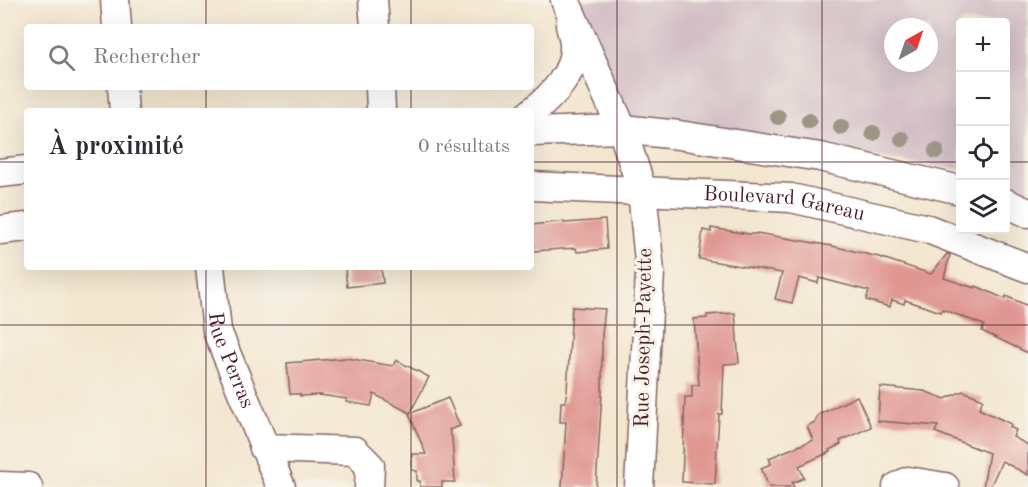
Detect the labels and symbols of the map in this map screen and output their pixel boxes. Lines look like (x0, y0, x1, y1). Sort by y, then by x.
north arrow (884, 18, 938, 72)
street label: Boulevard Gareau (703, 183, 867, 225)
street label: Rue Joseph-Payette (632, 248, 656, 428)
street label: Rue Perras (204, 311, 258, 411)

